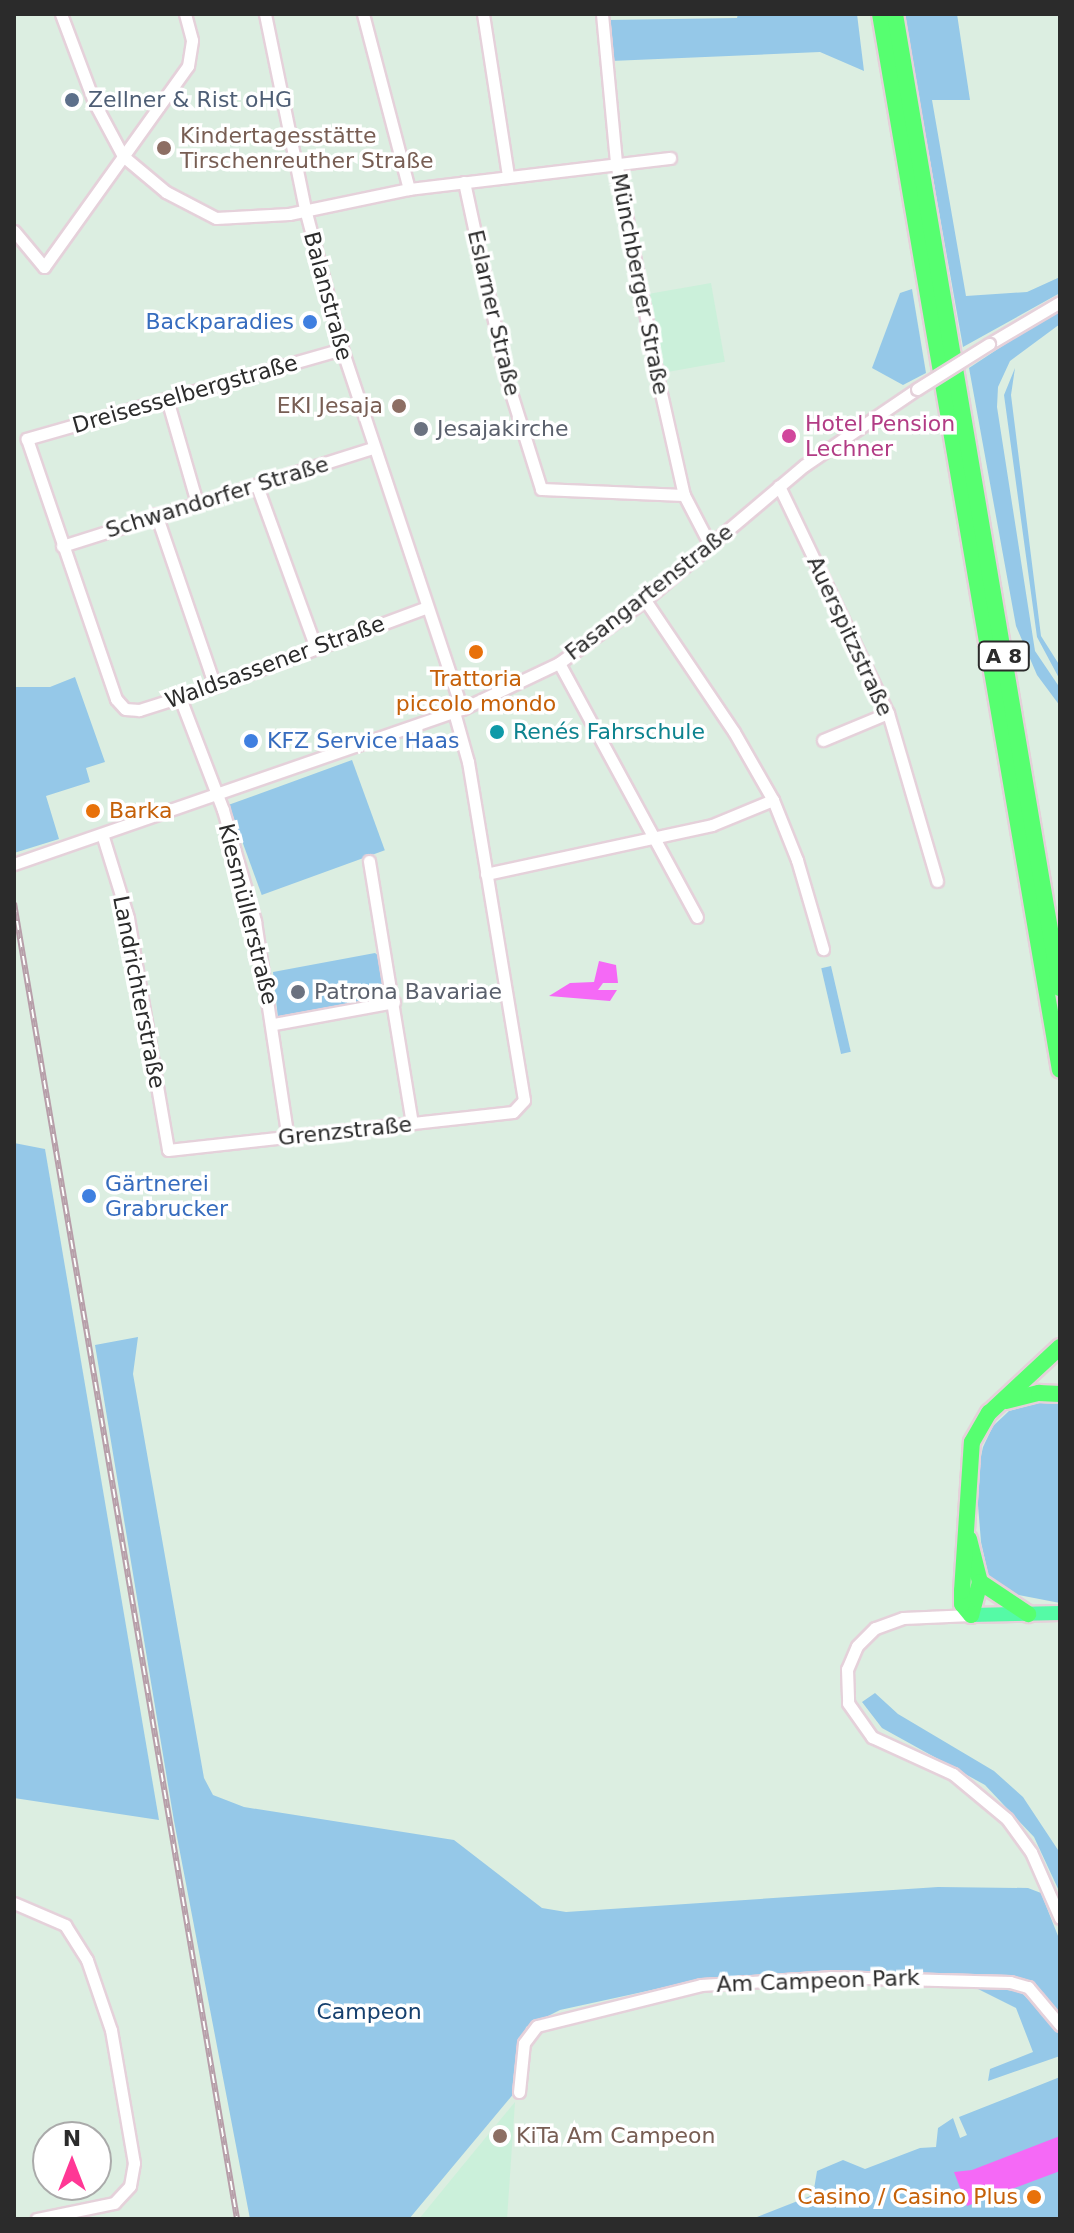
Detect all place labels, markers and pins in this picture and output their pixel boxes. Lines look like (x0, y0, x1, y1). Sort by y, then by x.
place label: Zellner & Rist oHG (88, 87, 292, 113)
marker: Zellner & Rist oHG (63, 91, 81, 109)
place label: Kindertagesstätte Tirschenreuther Straße (180, 122, 434, 174)
marker: Kindertagesstätte Tirschenreuther Straße (155, 139, 173, 157)
place label: Backparadies (146, 309, 294, 335)
marker: Backparadies (301, 313, 319, 331)
place label: EKI Jesaja (277, 393, 383, 419)
marker: EKI Jesaja (390, 397, 408, 415)
place label: Hotel Pension Lechner (805, 410, 955, 462)
place label: Jesajakirche (437, 416, 569, 442)
marker: Jesajakirche (412, 420, 430, 438)
marker: Hotel Pension Lechner (780, 427, 798, 445)
marker: Trattoria piccolo mondo (467, 643, 485, 661)
place label: Trattoria piccolo mondo (396, 665, 556, 716)
place label: Renés Fahrschule (513, 719, 705, 745)
marker: Renés Fahrschule (488, 723, 506, 741)
place label: KFZ Service Haas (267, 728, 459, 754)
marker: KFZ Service Haas (242, 732, 260, 750)
place label: Barka (109, 798, 172, 824)
marker: Barka (84, 802, 102, 820)
place label: Patrona Bavariae (314, 979, 502, 1005)
marker: Patrona Bavariae (289, 983, 307, 1001)
place label: Gärtnerei Grabrucker (105, 1170, 228, 1222)
marker: Gärtnerei Grabrucker (80, 1187, 98, 1205)
place label: KiTa Am Campeon (516, 2123, 715, 2149)
marker: KiTa Am Campeon (491, 2127, 509, 2145)
place label: Casino / Casino Plus (797, 2184, 1018, 2210)
marker: Casino / Casino Plus (1025, 2188, 1043, 2206)

